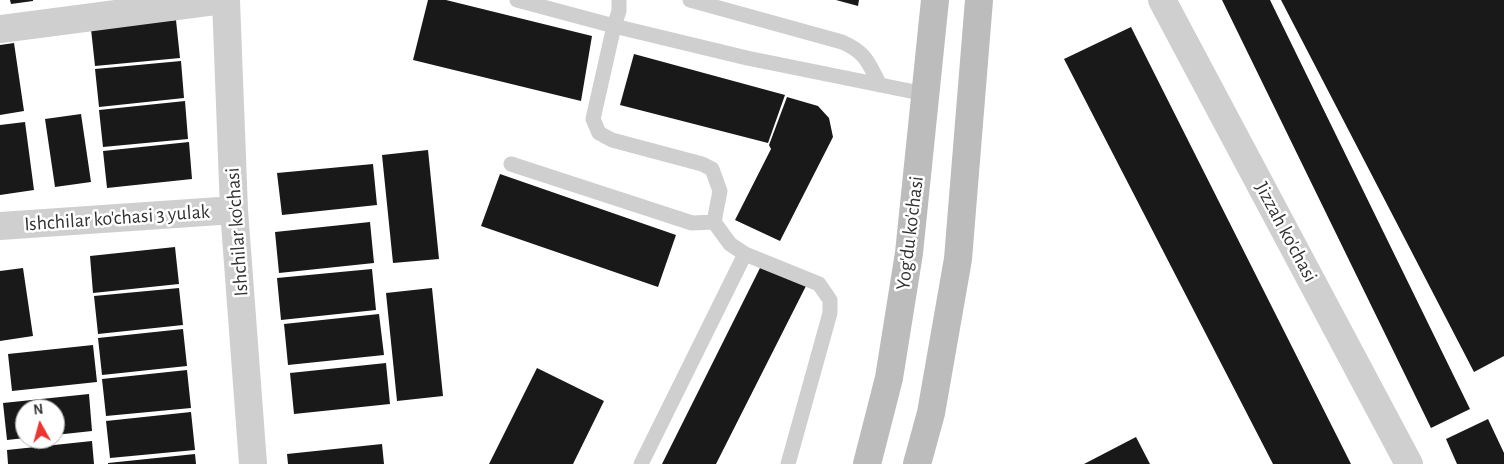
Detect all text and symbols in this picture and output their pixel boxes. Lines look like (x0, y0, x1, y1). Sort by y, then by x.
street label: Ishchilar ko'chasi (221, 167, 253, 297)
street label: Yog'du ko'chasi (891, 175, 929, 291)
street label: Jizzah ko'chasi (1250, 178, 1322, 286)
street label: Ishchilar ko'chasi 3 yulak (23, 200, 211, 236)
north arrow (15, 399, 65, 449)
text: N (33, 403, 44, 418)

